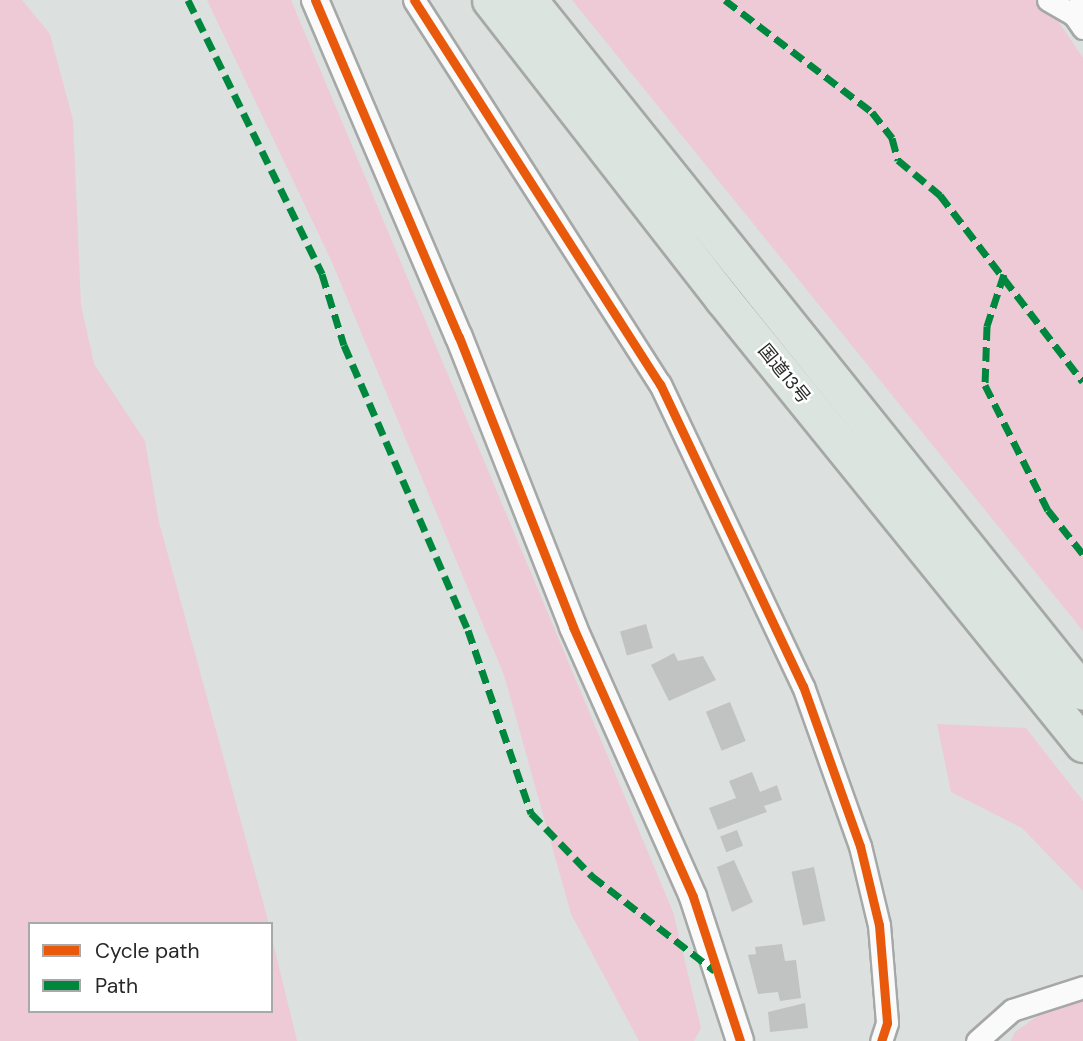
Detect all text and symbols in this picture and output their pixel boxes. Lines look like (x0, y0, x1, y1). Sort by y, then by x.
street label: 国道13号 (754, 340, 814, 408)
legend (28, 922, 273, 1013)
text: Cycle path (95, 937, 200, 965)
text: Path (95, 972, 138, 1000)

